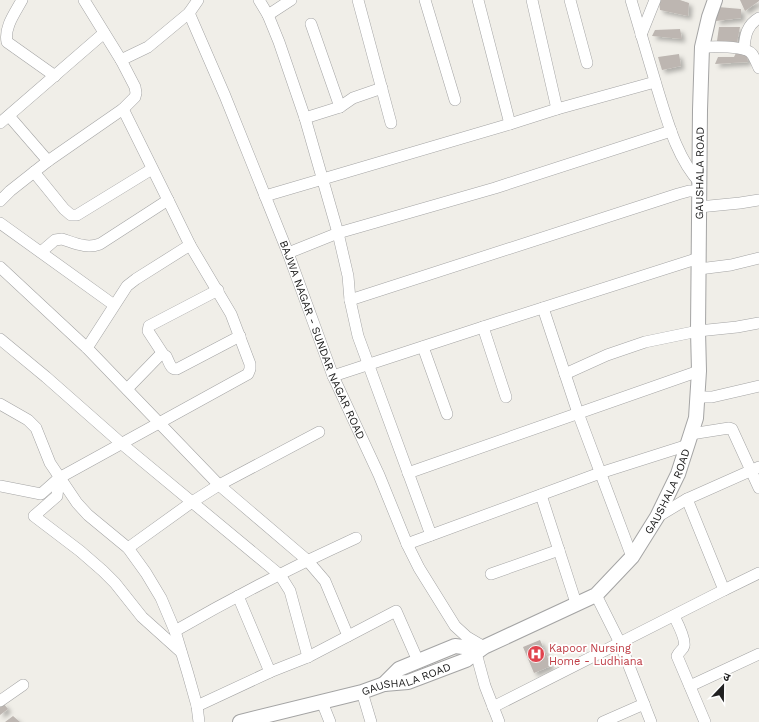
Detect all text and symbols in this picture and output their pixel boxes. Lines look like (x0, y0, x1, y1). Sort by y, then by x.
street label: GAUSHALA ROAD (693, 127, 707, 220)
street label: BAJWA NAGAR - SUNDAR NAGAR ROAD (277, 239, 368, 441)
street label: GAUSHALA ROAD (642, 447, 693, 537)
place label: Kapoor Nursing Home - Ludhiana (549, 642, 643, 668)
hospital icon: Kapoor Nursing Home - Ludhiana (526, 644, 546, 664)
street label: GAUSHALA ROAD (360, 660, 453, 699)
north arrow (703, 666, 743, 706)
text: उ (721, 670, 732, 685)

